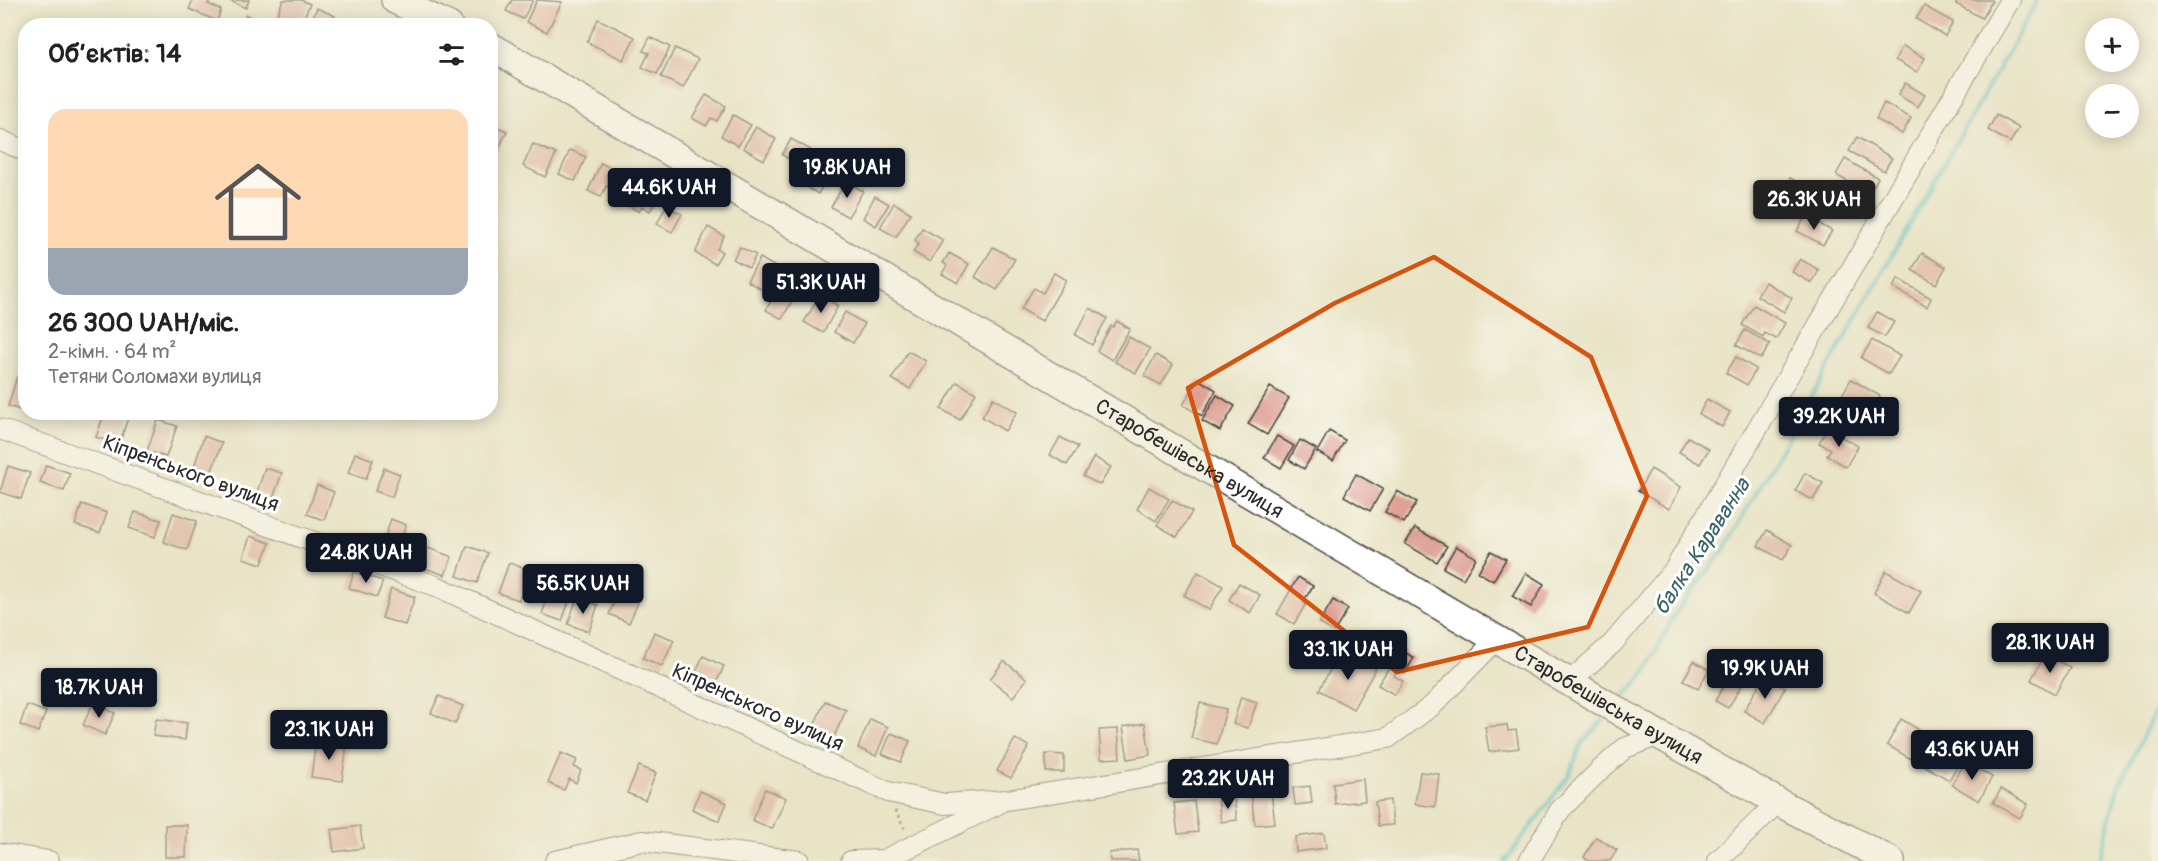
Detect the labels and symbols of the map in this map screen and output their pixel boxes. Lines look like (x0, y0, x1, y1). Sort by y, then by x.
pin: 19.8K UAH (778, 148, 916, 199)
pin: 44.6K UAH (600, 168, 738, 219)
pin: 26.3K UAH (1745, 180, 1883, 231)
pin: 51.3K UAH (752, 263, 890, 314)
street label: Старобешівська вулиця (1090, 393, 1288, 525)
pin: 39.2K UAH (1770, 397, 1908, 448)
street label: Кіпренського вулиця (99, 429, 283, 518)
water label: балка Караванна (1647, 471, 1757, 620)
pin: 24.8K UAH (297, 533, 435, 584)
pin: 56.5K UAH (514, 564, 652, 615)
pin: 28.1K UAH (1981, 623, 2119, 674)
pin: 33.1K UAH (1279, 630, 1417, 681)
street label: Старобешівська вулиця (1509, 640, 1707, 771)
pin: 19.9K UAH (1696, 649, 1834, 700)
street label: Кіпренського вулиця (668, 657, 848, 757)
pin: 18.7K UAH (30, 668, 168, 719)
pin: 23.1K UAH (260, 710, 398, 761)
pin: 43.6K UAH (1903, 730, 2041, 781)
pin: 23.2K UAH (1159, 759, 1297, 810)

